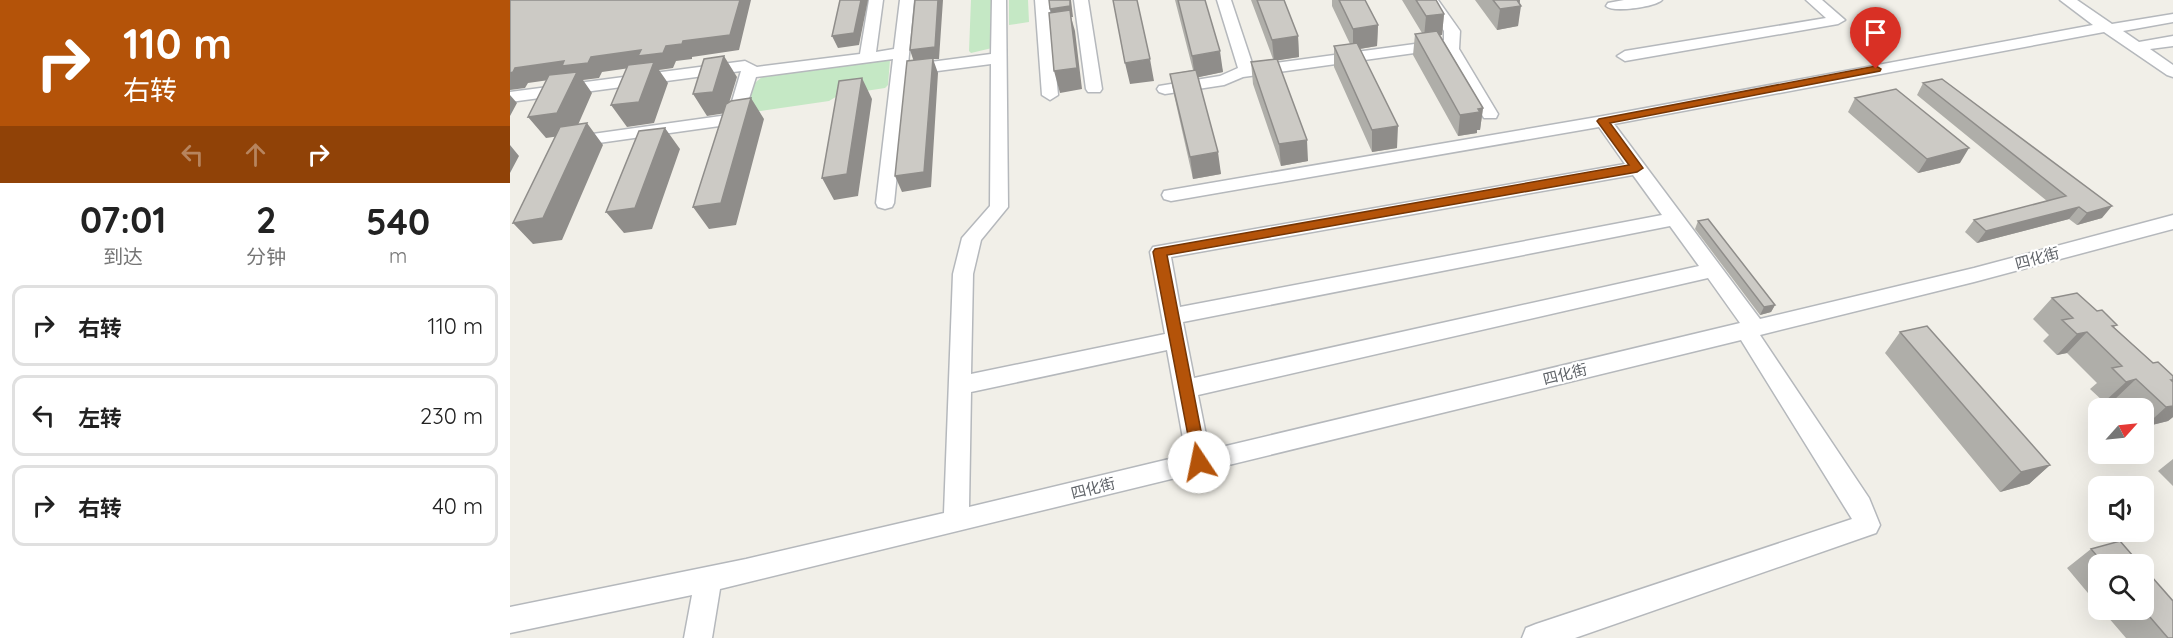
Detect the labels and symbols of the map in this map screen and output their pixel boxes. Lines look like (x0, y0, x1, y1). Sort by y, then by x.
pin (1850, 7, 1901, 69)
street label: 四化街 (2013, 243, 2061, 273)
street label: 四化街 (1541, 359, 1589, 389)
north arrow (2088, 398, 2154, 464)
position arrow (1167, 430, 1231, 494)
street label: 四化街 (1069, 473, 1117, 503)

